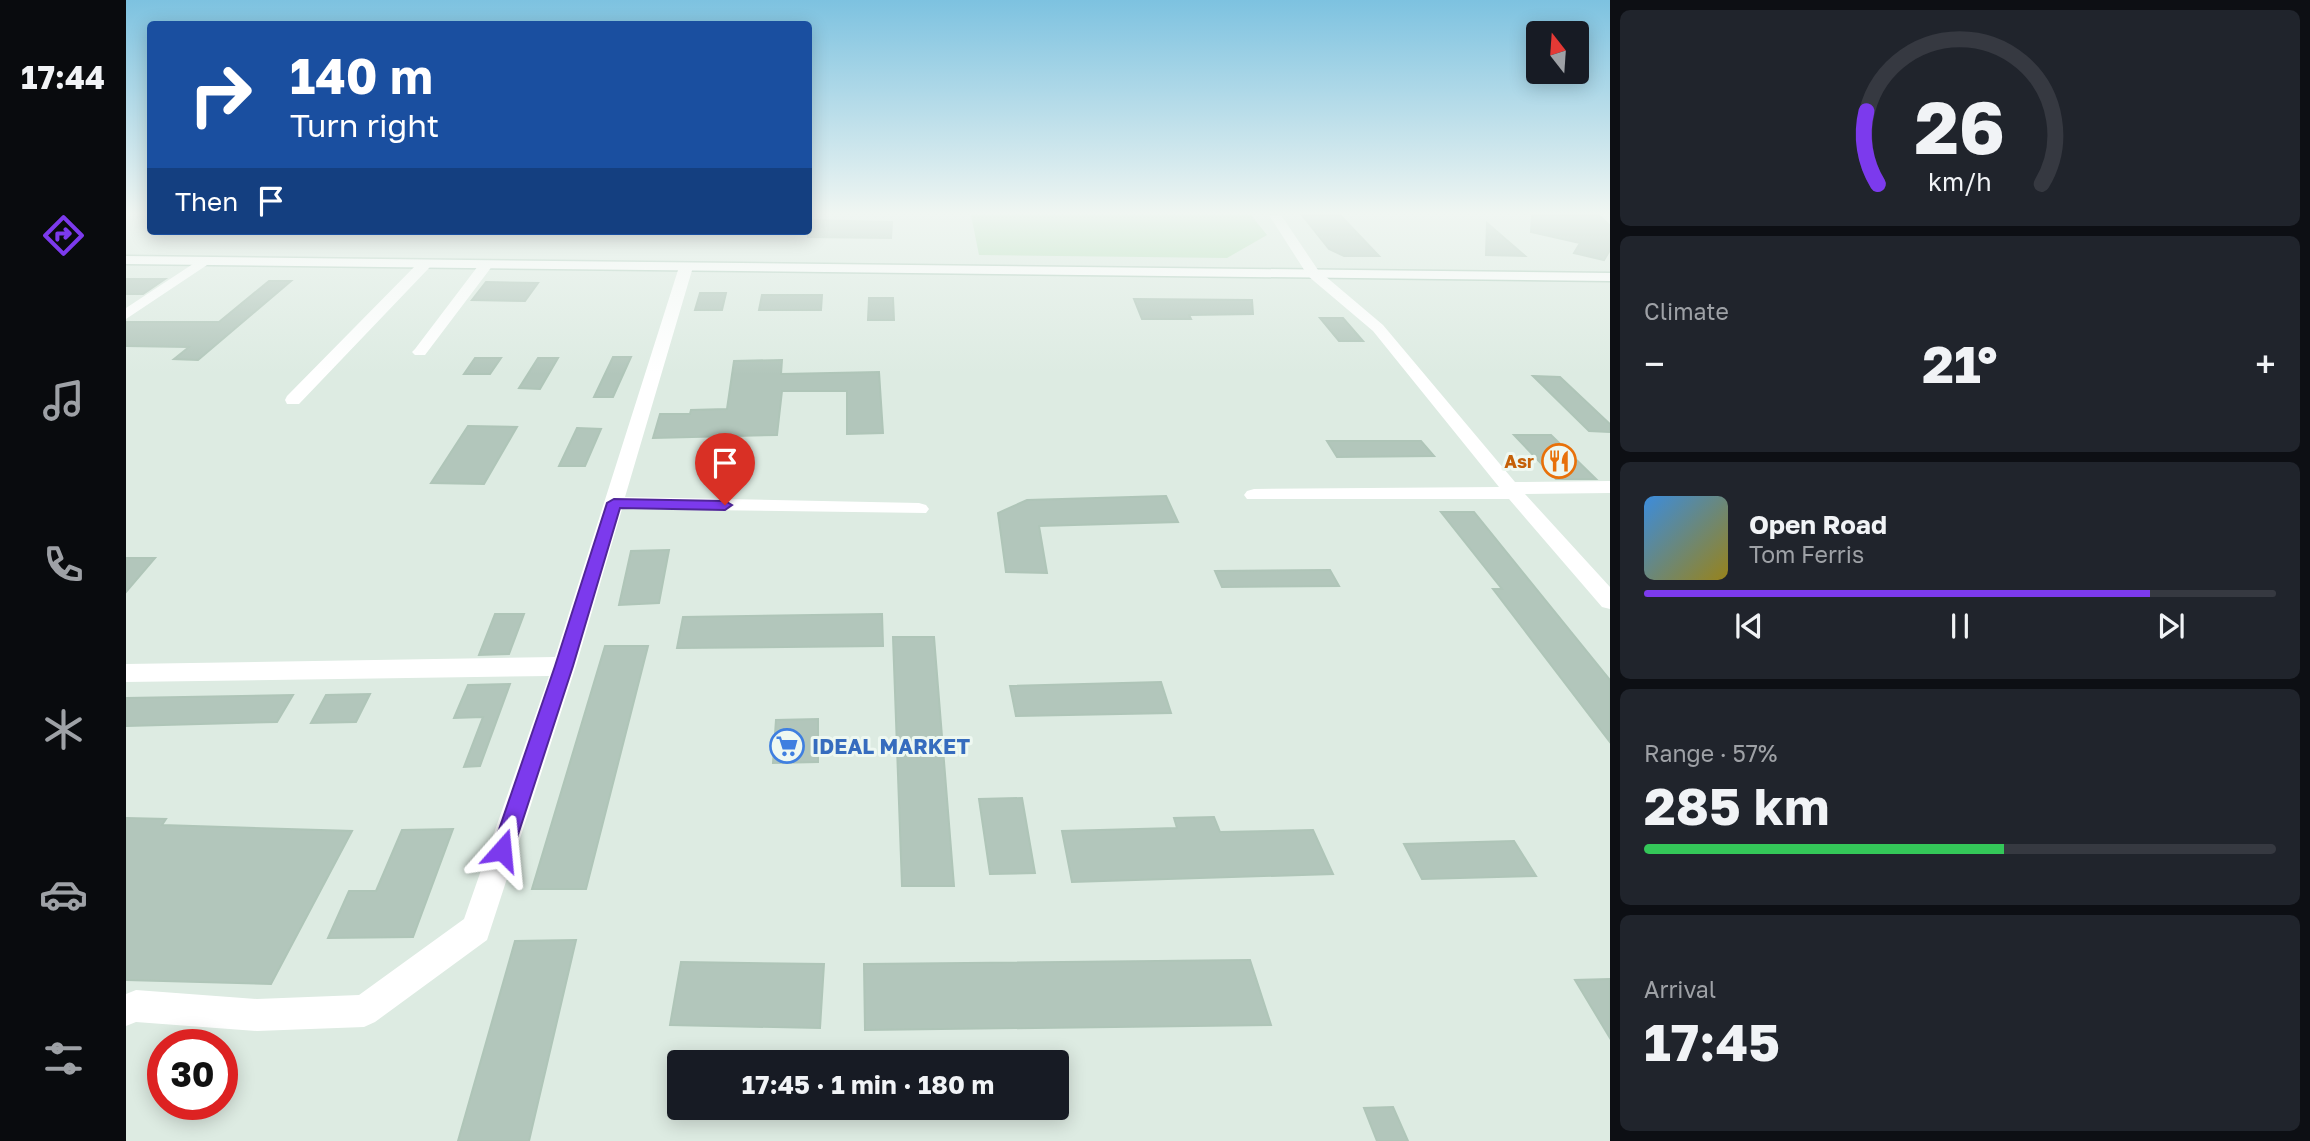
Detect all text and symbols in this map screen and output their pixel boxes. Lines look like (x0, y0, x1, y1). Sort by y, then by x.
north arrow (1526, 21, 1589, 84)
map controls (1526, 21, 1589, 84)
text: 140 m (290, 46, 433, 105)
icon: right (175, 49, 266, 140)
text: 17:44 (21, 58, 105, 96)
text: 26 (1915, 83, 2005, 170)
text: Turn right (290, 106, 439, 144)
text: km/h (1928, 166, 1992, 197)
icon: arrive (252, 182, 290, 220)
text: Then (175, 186, 238, 217)
icon: directions (39, 211, 88, 260)
text: Climate (1644, 297, 1729, 325)
text: 21° (1922, 332, 1998, 394)
text: − (1644, 341, 1665, 386)
text: + (2255, 341, 2276, 386)
icon: music (39, 376, 88, 425)
pin (695, 433, 755, 505)
restaurant icon: Asr (1540, 442, 1578, 480)
icon: arrive (706, 444, 744, 482)
place label: Asr (1504, 450, 1534, 472)
text: Open Road (1749, 509, 1887, 540)
icon: phone (39, 540, 88, 589)
text: Tom Ferris (1749, 540, 1864, 568)
icon: previous (1730, 607, 1768, 645)
icon: pause (1941, 607, 1979, 645)
icon: next (2152, 607, 2190, 645)
icon: climate (39, 705, 88, 754)
supermarket icon: IDEAL MARKET (768, 727, 806, 765)
place label: IDEAL MARKET (812, 733, 971, 759)
text: Range · 57% (1644, 739, 1777, 767)
text: 285 km (1644, 774, 1829, 836)
position arrow (465, 813, 539, 887)
icon: car (39, 870, 88, 919)
text: Arrival (1644, 975, 1716, 1003)
text: 17:45 (1644, 1010, 1780, 1072)
speed limit sign: 30 (147, 1029, 238, 1120)
icon: filters (39, 1034, 88, 1083)
text: 17:45 · 1 min · 180 m (742, 1069, 994, 1100)

